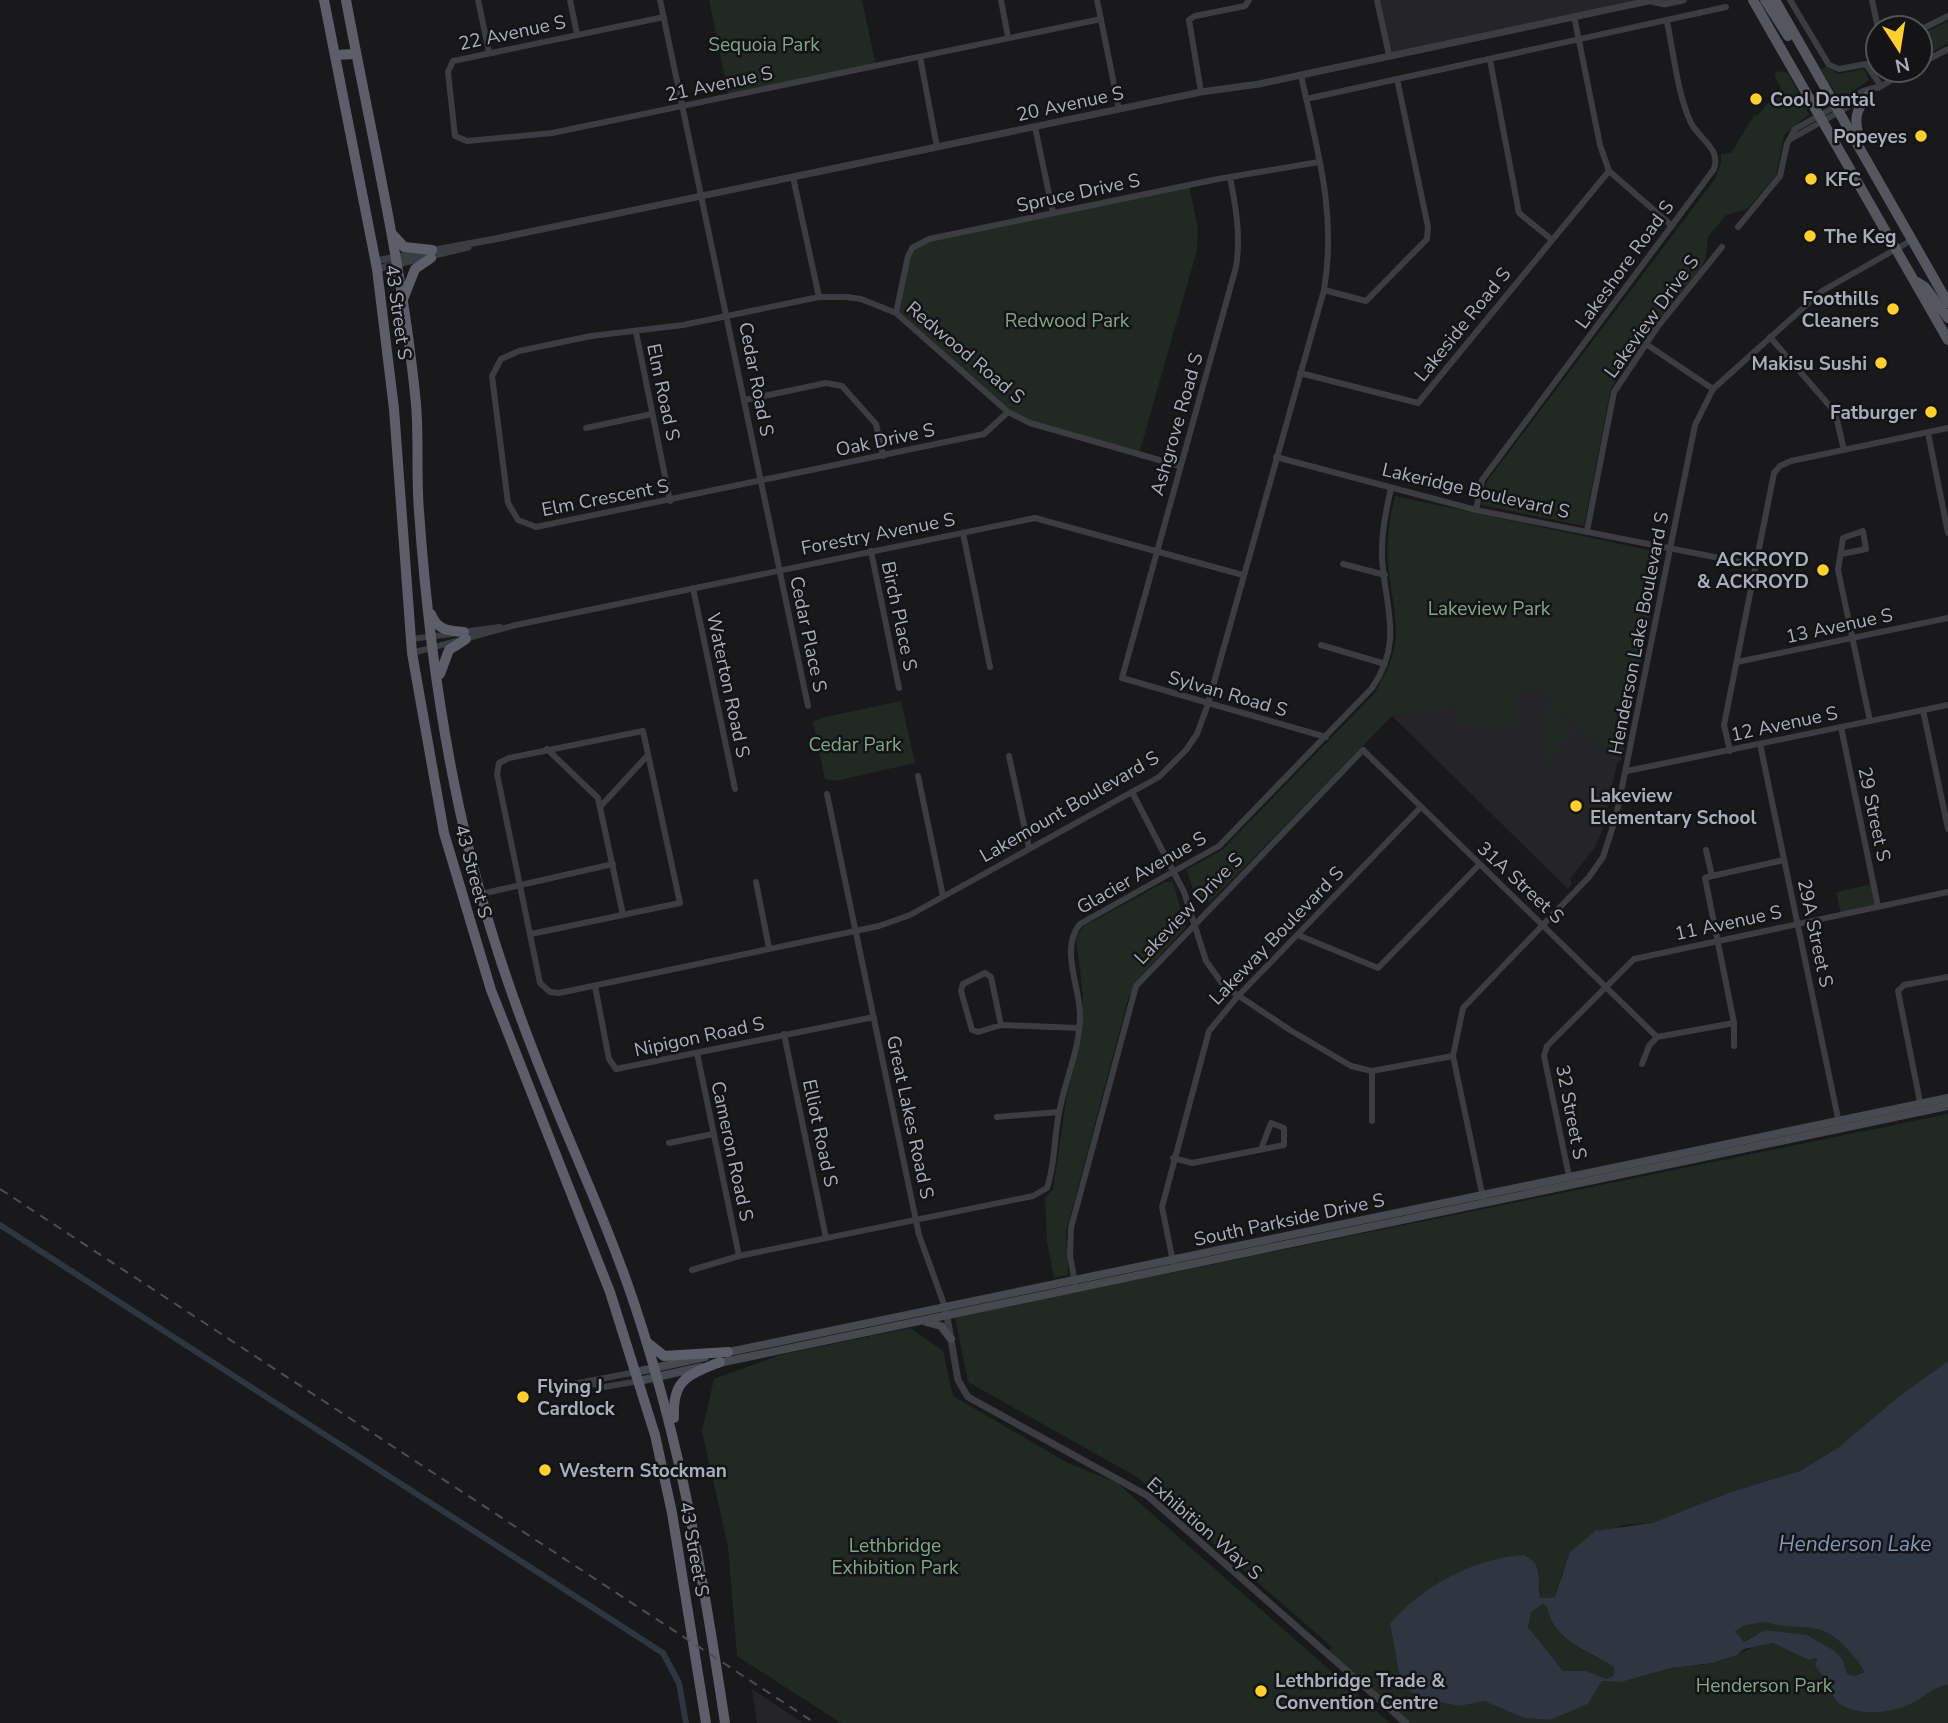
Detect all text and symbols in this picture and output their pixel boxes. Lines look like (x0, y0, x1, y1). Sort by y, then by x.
street label: 22 Avenue S (456, 9, 568, 57)
north arrow (1864, 14, 1934, 84)
park label: Sequoia Park (708, 32, 820, 58)
text: N (1893, 50, 1912, 79)
street label: 21 Avenue S (663, 60, 775, 108)
street label: 20 Avenue S (1014, 80, 1126, 128)
place label: Cool Dental (1770, 87, 1875, 113)
marker: Cool Dental (1748, 91, 1764, 107)
place label: Popeyes (1833, 124, 1907, 150)
marker: Popeyes (1913, 128, 1929, 144)
street label: Spruce Drive S (1014, 167, 1142, 219)
place label: KFC (1825, 167, 1861, 193)
marker: KFC (1803, 171, 1819, 187)
street label: Lakeshore Road S (1569, 195, 1680, 334)
place label: The Keg (1824, 224, 1897, 250)
marker: The Keg (1802, 228, 1818, 244)
street label: Lakeview Drive S (1598, 250, 1705, 383)
street label: Lakeside Road S (1409, 262, 1517, 387)
street label: 43 Street S (378, 263, 418, 362)
place label: Foothills Cleaners (1801, 286, 1879, 334)
street label: Redwood Road S (901, 295, 1030, 410)
marker: Foothills Cleaners (1885, 301, 1901, 317)
park label: Redwood Park (1005, 308, 1130, 334)
street label: Cedar Road S (732, 320, 780, 439)
street label: Elm Road S (640, 341, 686, 443)
street label: Ashgrove Road S (1144, 350, 1210, 499)
place label: Makisu Sushi (1751, 351, 1867, 377)
marker: Makisu Sushi (1873, 355, 1889, 371)
place label: Fatburger (1830, 400, 1918, 426)
marker: Fatburger (1923, 404, 1939, 420)
street label: Oak Drive S (833, 417, 937, 463)
street label: Lakeridge Boulevard S (1379, 457, 1572, 525)
street label: Elm Crescent S (539, 473, 671, 523)
street label: Forestry Avenue S (799, 506, 957, 562)
street label: Henderson Lake Boulevard S (1603, 510, 1675, 757)
place label: ACKROYD & ACKROYD (1697, 547, 1809, 595)
street label: Birch Place S (875, 559, 923, 673)
marker: ACKROYD & ACKROYD (1815, 562, 1831, 578)
street label: Cedar Place S (783, 574, 833, 695)
park label: Lakeview Park (1428, 596, 1551, 622)
street label: 13 Avenue S (1783, 602, 1895, 650)
street label: Waterton Road S (700, 610, 756, 760)
street label: Sylvan Road S (1165, 665, 1290, 723)
street label: 12 Avenue S (1728, 700, 1840, 748)
park label: Cedar Park (808, 732, 902, 758)
street label: Lakemount Boulevard S (975, 745, 1164, 869)
street label: 29 Street S (1851, 765, 1897, 864)
place label: Lakeview Elementary School (1590, 783, 1757, 831)
marker: Lakeview Elementary School (1568, 798, 1584, 814)
street label: 43 Street S (448, 821, 498, 921)
street label: Glacier Avenue S (1072, 825, 1211, 921)
street label: 31A Street S (1471, 836, 1569, 930)
street label: Lakeview Drive S (1129, 847, 1249, 970)
street label: Lakeway Boulevard S (1204, 861, 1350, 1011)
street label: 29A Street S (1791, 877, 1839, 990)
street label: 11 Avenue S (1672, 899, 1784, 947)
street label: Nipigon Road S (632, 1011, 767, 1063)
street label: Great Lakes Road S (880, 1033, 940, 1201)
street label: 32 Street S (1549, 1063, 1593, 1162)
street label: Elliot Road S (796, 1077, 844, 1189)
street label: Cameron Road S (704, 1079, 760, 1224)
street label: South Parkside Drive S (1192, 1187, 1387, 1253)
place label: Flying J Cardlock (537, 1374, 616, 1422)
marker: Flying J Cardlock (515, 1389, 531, 1405)
place label: Western Stockman (559, 1458, 727, 1484)
marker: Western Stockman (537, 1462, 553, 1478)
street label: Exhibition Way S (1141, 1471, 1268, 1586)
street label: 43 Street S (673, 1500, 715, 1599)
water label: Henderson Lake (1779, 1530, 1931, 1558)
park label: Lethbridge Exhibition Park (832, 1533, 959, 1581)
place label: Lethbridge Trade & Convention Centre (1275, 1668, 1446, 1716)
park label: Henderson Park (1696, 1673, 1833, 1699)
marker: Lethbridge Trade & Convention Centre (1253, 1683, 1269, 1699)

